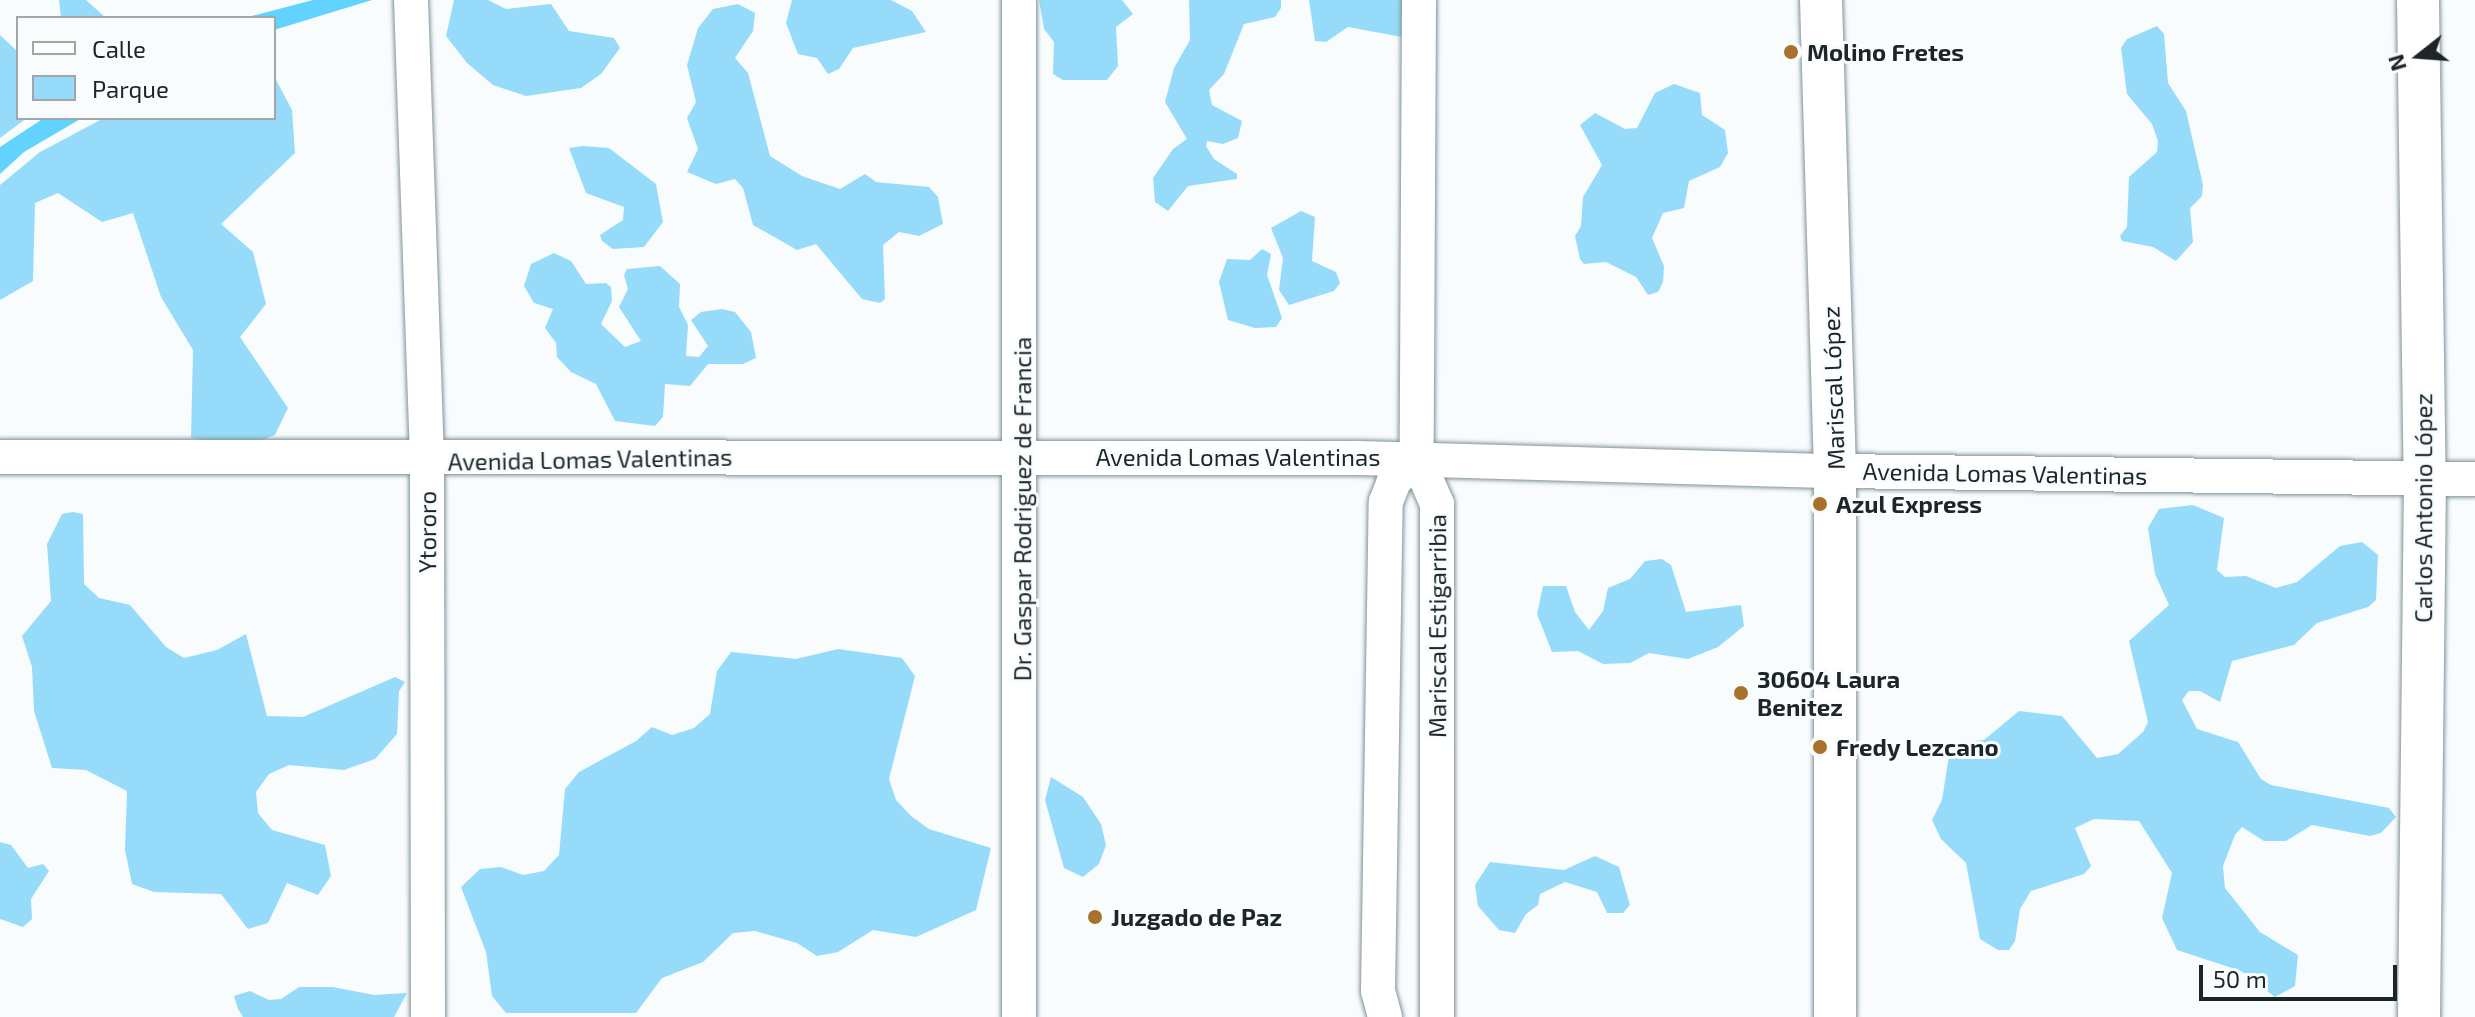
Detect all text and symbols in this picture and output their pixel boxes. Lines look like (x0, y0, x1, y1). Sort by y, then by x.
legend (16, 16, 276, 120)
north arrow (2379, 16, 2459, 96)
text: Calle (92, 34, 146, 63)
place label: Molino Fretes (1807, 38, 1964, 66)
marker: Molino Fretes (1782, 43, 1800, 61)
text: N (2381, 52, 2411, 74)
text: Parque (92, 74, 169, 103)
street label: Mariscal López (1816, 305, 1850, 471)
street label: Dr. Gaspar Rodriguez de Francia (1008, 337, 1036, 681)
street label: Carlos Antonio López (2409, 393, 2437, 623)
street label: Avenida Lomas Valentinas (447, 442, 733, 476)
street label: Avenida Lomas Valentinas (1095, 443, 1381, 471)
street label: Avenida Lomas Valentinas (1862, 456, 2148, 490)
place label: Azul Express (1836, 490, 1983, 518)
street label: Ytororo (413, 491, 441, 573)
marker: Azul Express (1811, 495, 1829, 513)
street label: Mariscal Estigarribia (1423, 514, 1451, 738)
place label: 30604 Laura Benitez (1757, 665, 1900, 721)
marker: 30604 Laura Benitez (1732, 684, 1750, 702)
place label: Fredy Lezcano (1836, 733, 1999, 761)
marker: Fredy Lezcano (1811, 738, 1829, 756)
place label: Juzgado de Paz (1111, 903, 1282, 931)
marker: Juzgado de Paz (1086, 908, 1104, 926)
scale bar (2203, 949, 2401, 999)
text: 50 m (2213, 964, 2267, 993)

